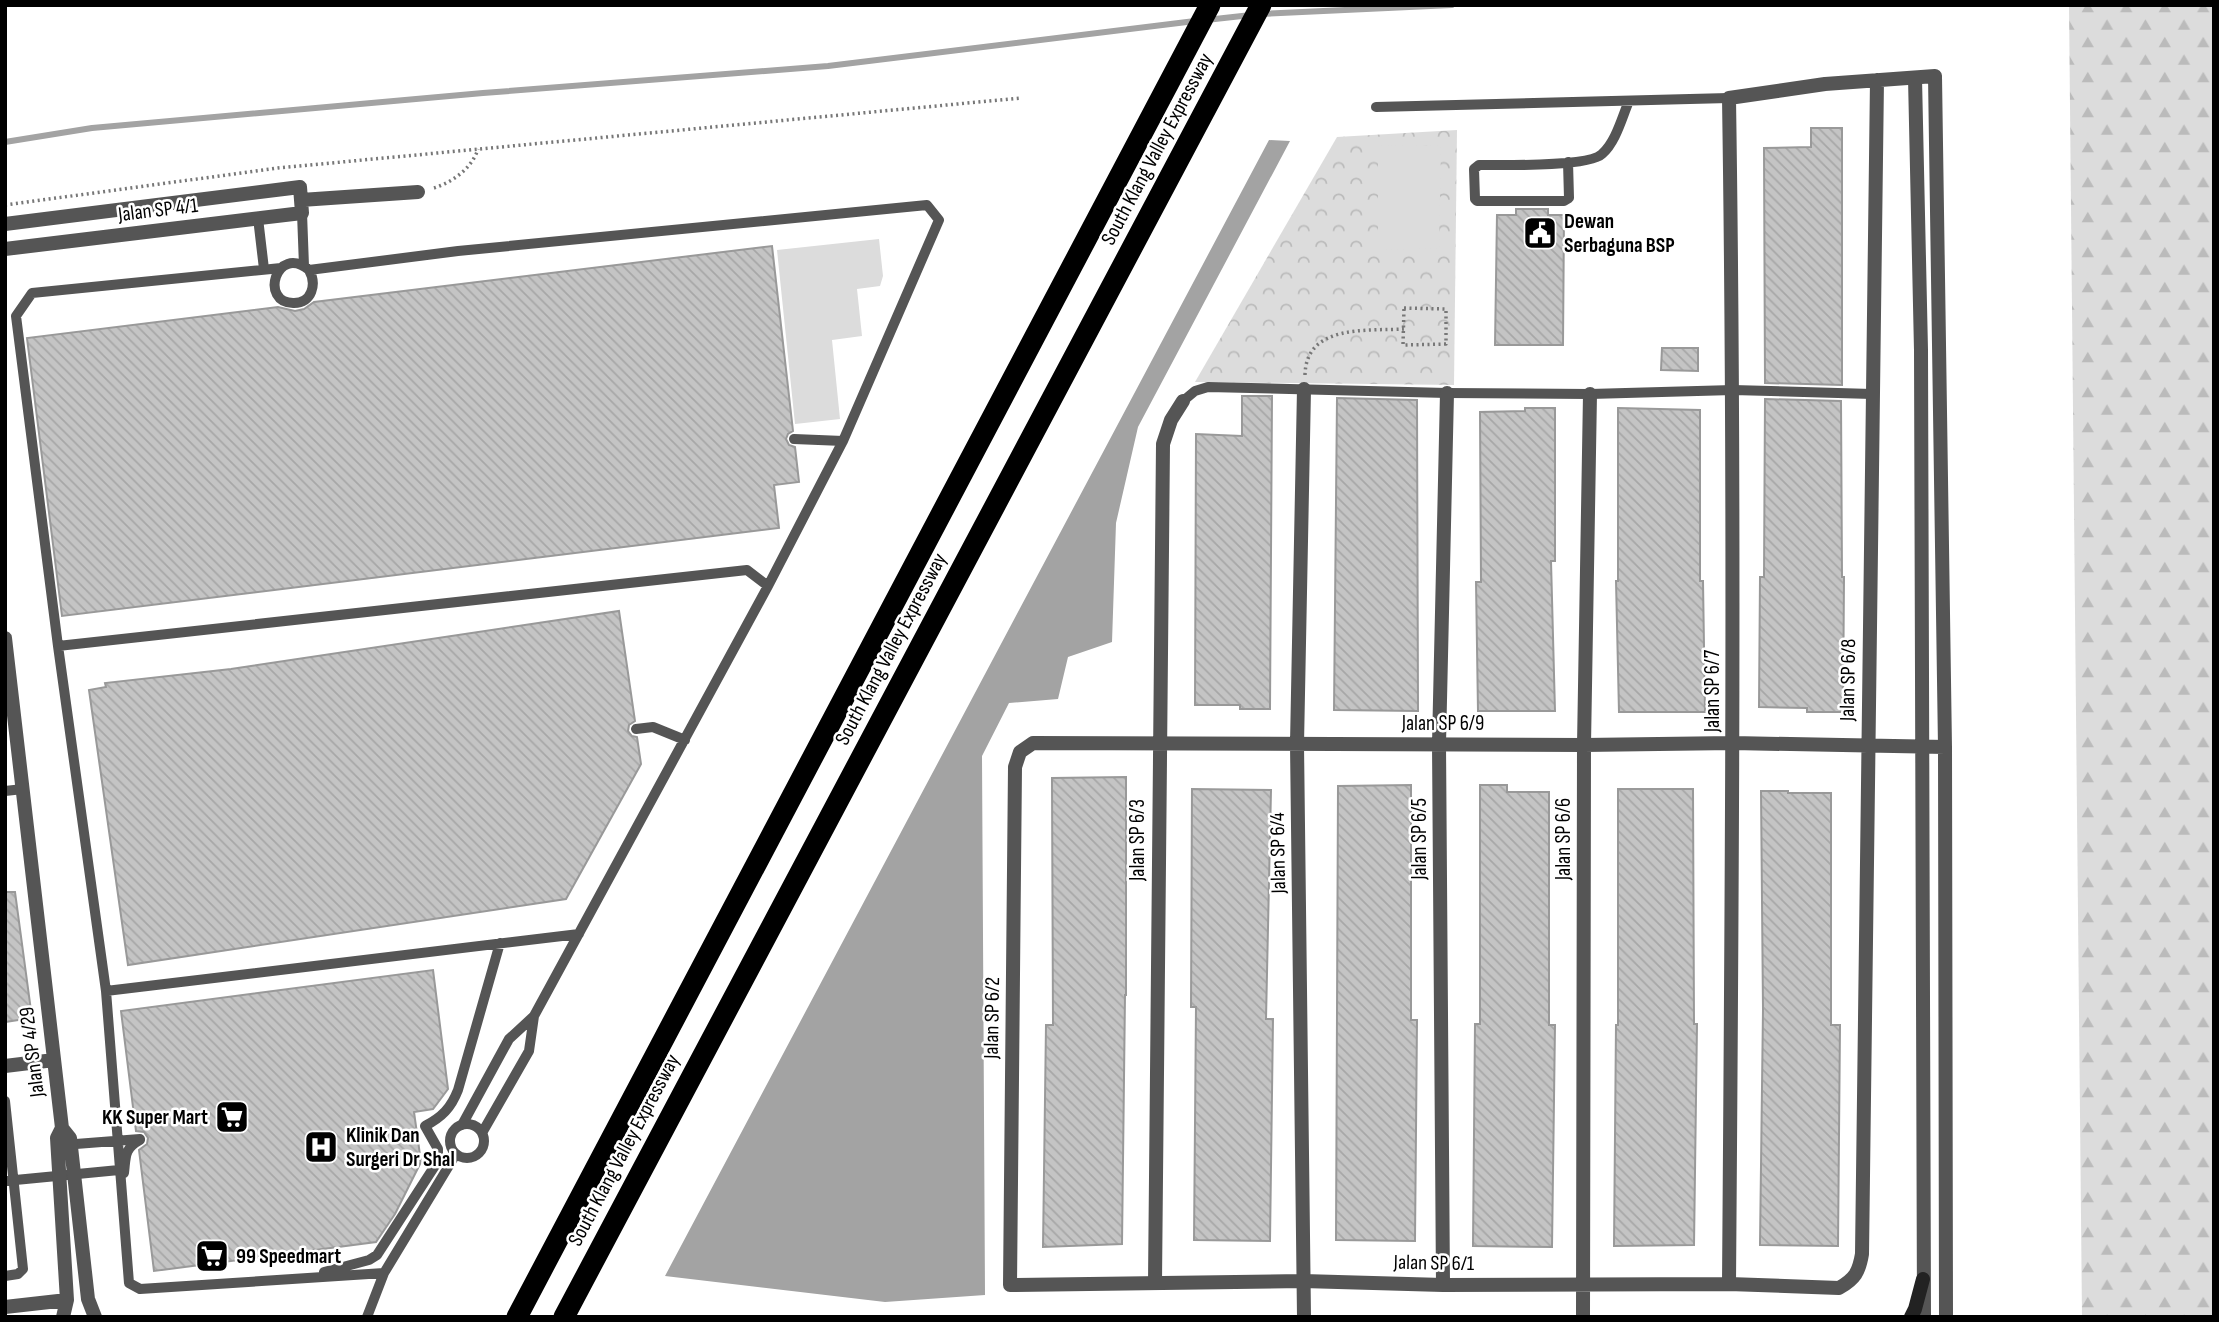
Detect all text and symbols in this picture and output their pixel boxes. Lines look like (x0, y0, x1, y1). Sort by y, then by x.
street label: South Klang Valley Expressway (1096, 49, 1218, 249)
street label: Jalan SP 4/1 (116, 193, 200, 227)
place label: Dewan Serbaguna BSP (1564, 209, 1675, 258)
public building icon: Dewan Serbaguna BSP (1521, 214, 1559, 252)
street label: South Klang Valley Expressway (830, 549, 952, 749)
street label: Jalan SP 6/8 (1835, 639, 1861, 722)
street label: Jalan SP 6/7 (1700, 649, 1725, 733)
street label: Jalan SP 6/9 (1401, 711, 1484, 736)
street label: Jalan SP 6/5 (1407, 798, 1432, 881)
street label: Jalan SP 6/6 (1551, 798, 1576, 881)
street label: Jalan SP 6/3 (1125, 799, 1150, 882)
street label: Jalan SP 6/4 (1265, 812, 1291, 895)
street label: Jalan SP 6/2 (979, 977, 1005, 1060)
street label: Jalan SP 4/29 (14, 1005, 50, 1100)
street label: South Klang Valley Expressway (563, 1050, 685, 1250)
supermarket icon: KK Super Mart (213, 1098, 251, 1136)
place label: KK Super Mart (102, 1105, 208, 1130)
place label: Klinik Dan Surgeri Dr Shal (346, 1123, 455, 1172)
hospital icon: Klinik Dan Surgeri Dr Shal (302, 1128, 340, 1166)
supermarket icon: 99 Speedmart (193, 1237, 231, 1275)
place label: 99 Speedmart (236, 1244, 341, 1269)
street label: Jalan SP 6/1 (1393, 1250, 1475, 1276)

